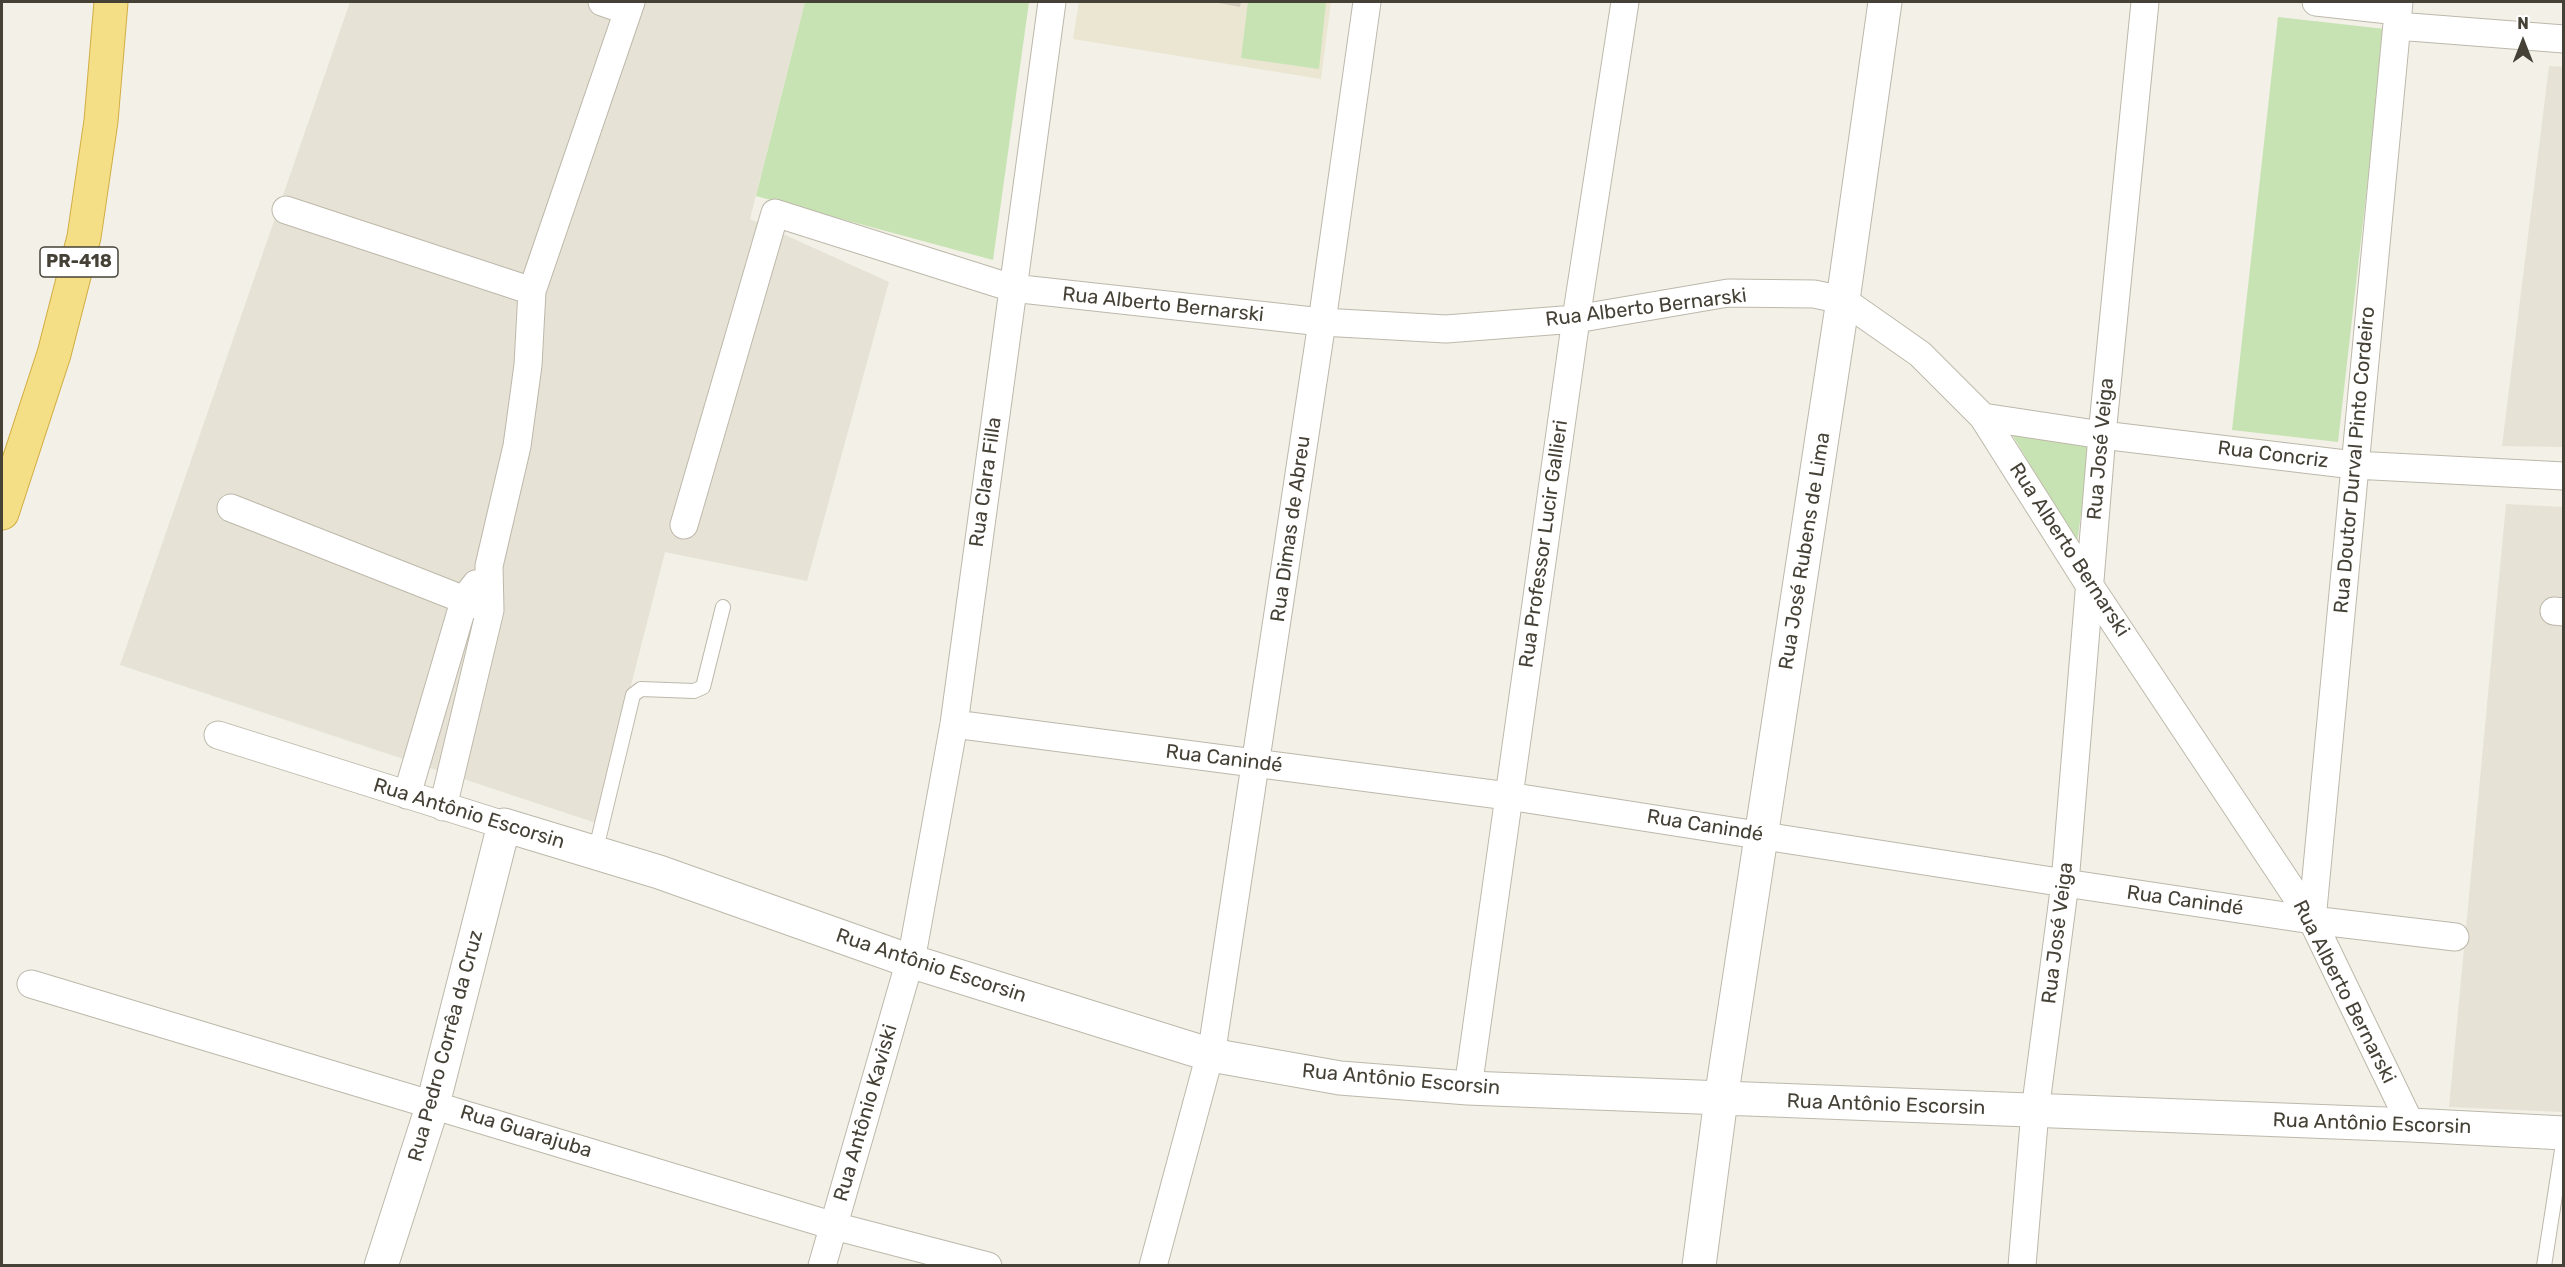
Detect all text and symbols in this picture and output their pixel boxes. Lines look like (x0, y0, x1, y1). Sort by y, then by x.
north arrow (2493, 12, 2553, 72)
text: N (2517, 14, 2529, 33)
road number: PR-418 (40, 247, 118, 277)
street label: Rua Alberto Bernarski (1061, 282, 1265, 328)
street label: Rua Alberto Bernarski (1544, 284, 1748, 332)
street label: Rua Doutor Durval Pinto Cordeiro (2330, 306, 2380, 614)
street label: Rua José Veiga (2083, 377, 2119, 521)
street label: Rua Clara Filla (965, 415, 1007, 549)
street label: Rua Professor Lucir Gallieri (1515, 419, 1573, 669)
street label: Rua José Rubens de Lima (1774, 431, 1836, 671)
street label: Rua Dimas de Abreu (1266, 434, 1316, 624)
street label: Rua Concriz (2216, 436, 2330, 474)
street label: Rua Alberto Bernarski (2004, 459, 2134, 641)
street label: Rua Canindé (1164, 740, 1284, 778)
street label: Rua Antônio Escorsin (370, 773, 568, 855)
street label: Rua Canindé (1645, 805, 1765, 847)
street label: Rua José Veiga (2037, 861, 2079, 1005)
street label: Rua Canindé (2125, 881, 2245, 921)
street label: Rua Alberto Bernarski (2287, 896, 2401, 1088)
street label: Rua Antônio Escorsin (833, 924, 1029, 1008)
street label: Rua Pedro Corrêa da Cruz (404, 928, 488, 1164)
street label: Rua Antônio Kaviski (829, 1022, 903, 1204)
street label: Rua Antônio Escorsin (1301, 1059, 1501, 1101)
street label: Rua Antônio Escorsin (1786, 1090, 1986, 1120)
street label: Rua Guarajuba (457, 1101, 595, 1163)
street label: Rua Antônio Escorsin (2272, 1109, 2472, 1139)

